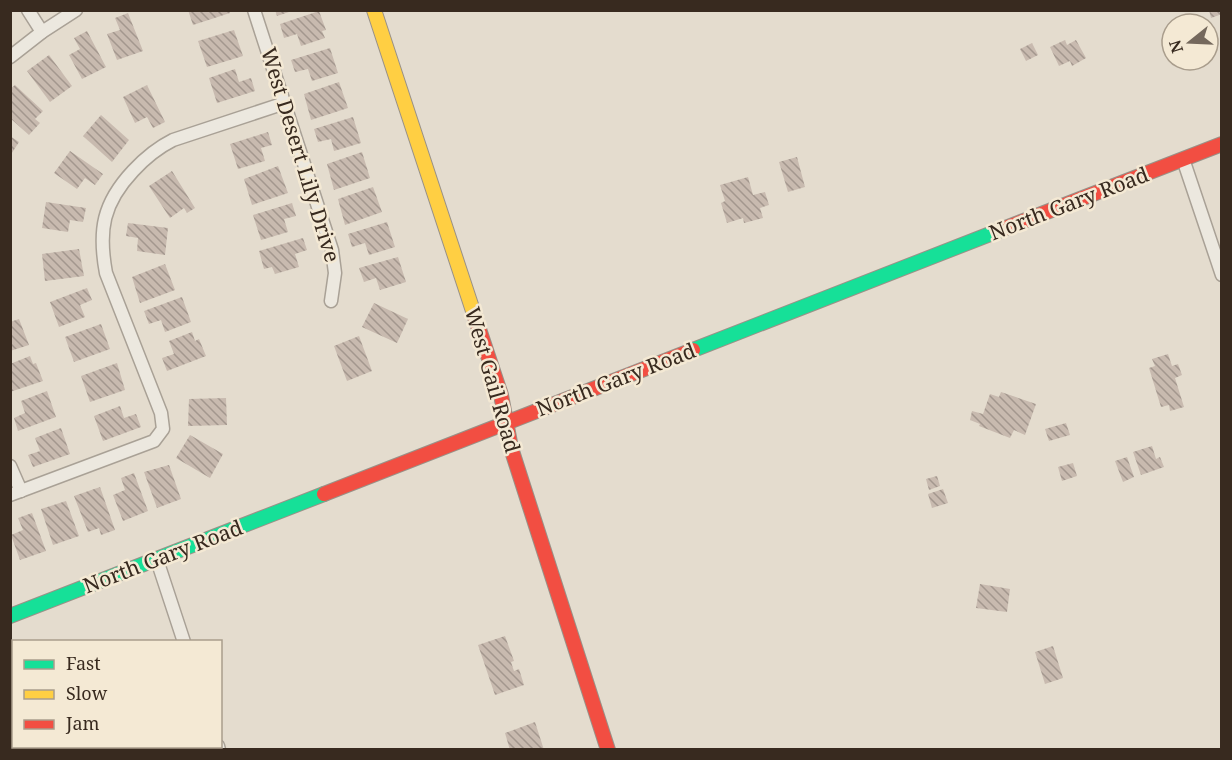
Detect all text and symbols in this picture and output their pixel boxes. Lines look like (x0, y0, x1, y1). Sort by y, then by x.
north arrow (1160, 12, 1220, 72)
text: N (1163, 37, 1188, 56)
street label: West Desert Lily Drive (255, 44, 347, 266)
street label: North Gary Road (985, 160, 1153, 246)
street label: West Gail Road (459, 304, 527, 456)
street label: North Gary Road (532, 336, 700, 422)
street label: North Gary Road (79, 513, 247, 599)
legend (12, 640, 222, 748)
text: Fast (66, 651, 101, 675)
text: Slow (66, 681, 108, 705)
text: Jam (65, 711, 100, 735)

